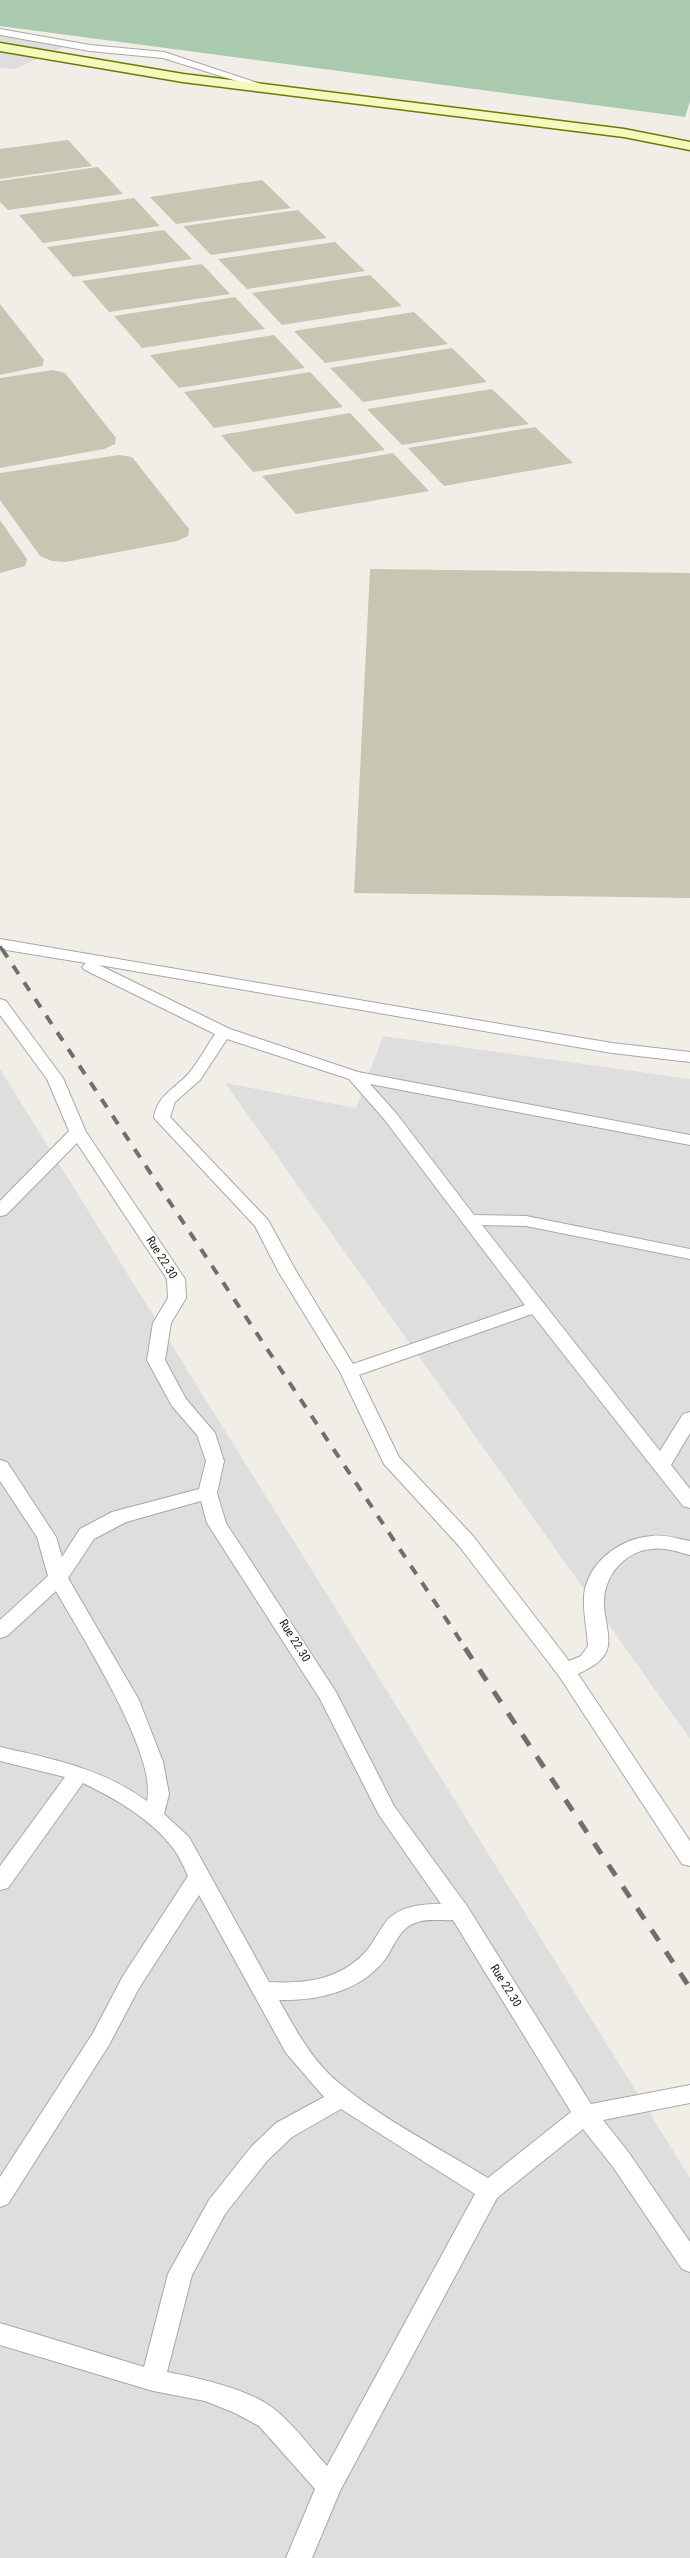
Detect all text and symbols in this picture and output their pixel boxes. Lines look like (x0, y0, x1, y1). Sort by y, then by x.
street label: Rue 22.30 (142, 1234, 180, 1282)
street label: Rue 22.30 (275, 1617, 313, 1665)
street label: Rue 22.30 (486, 1962, 524, 2010)

